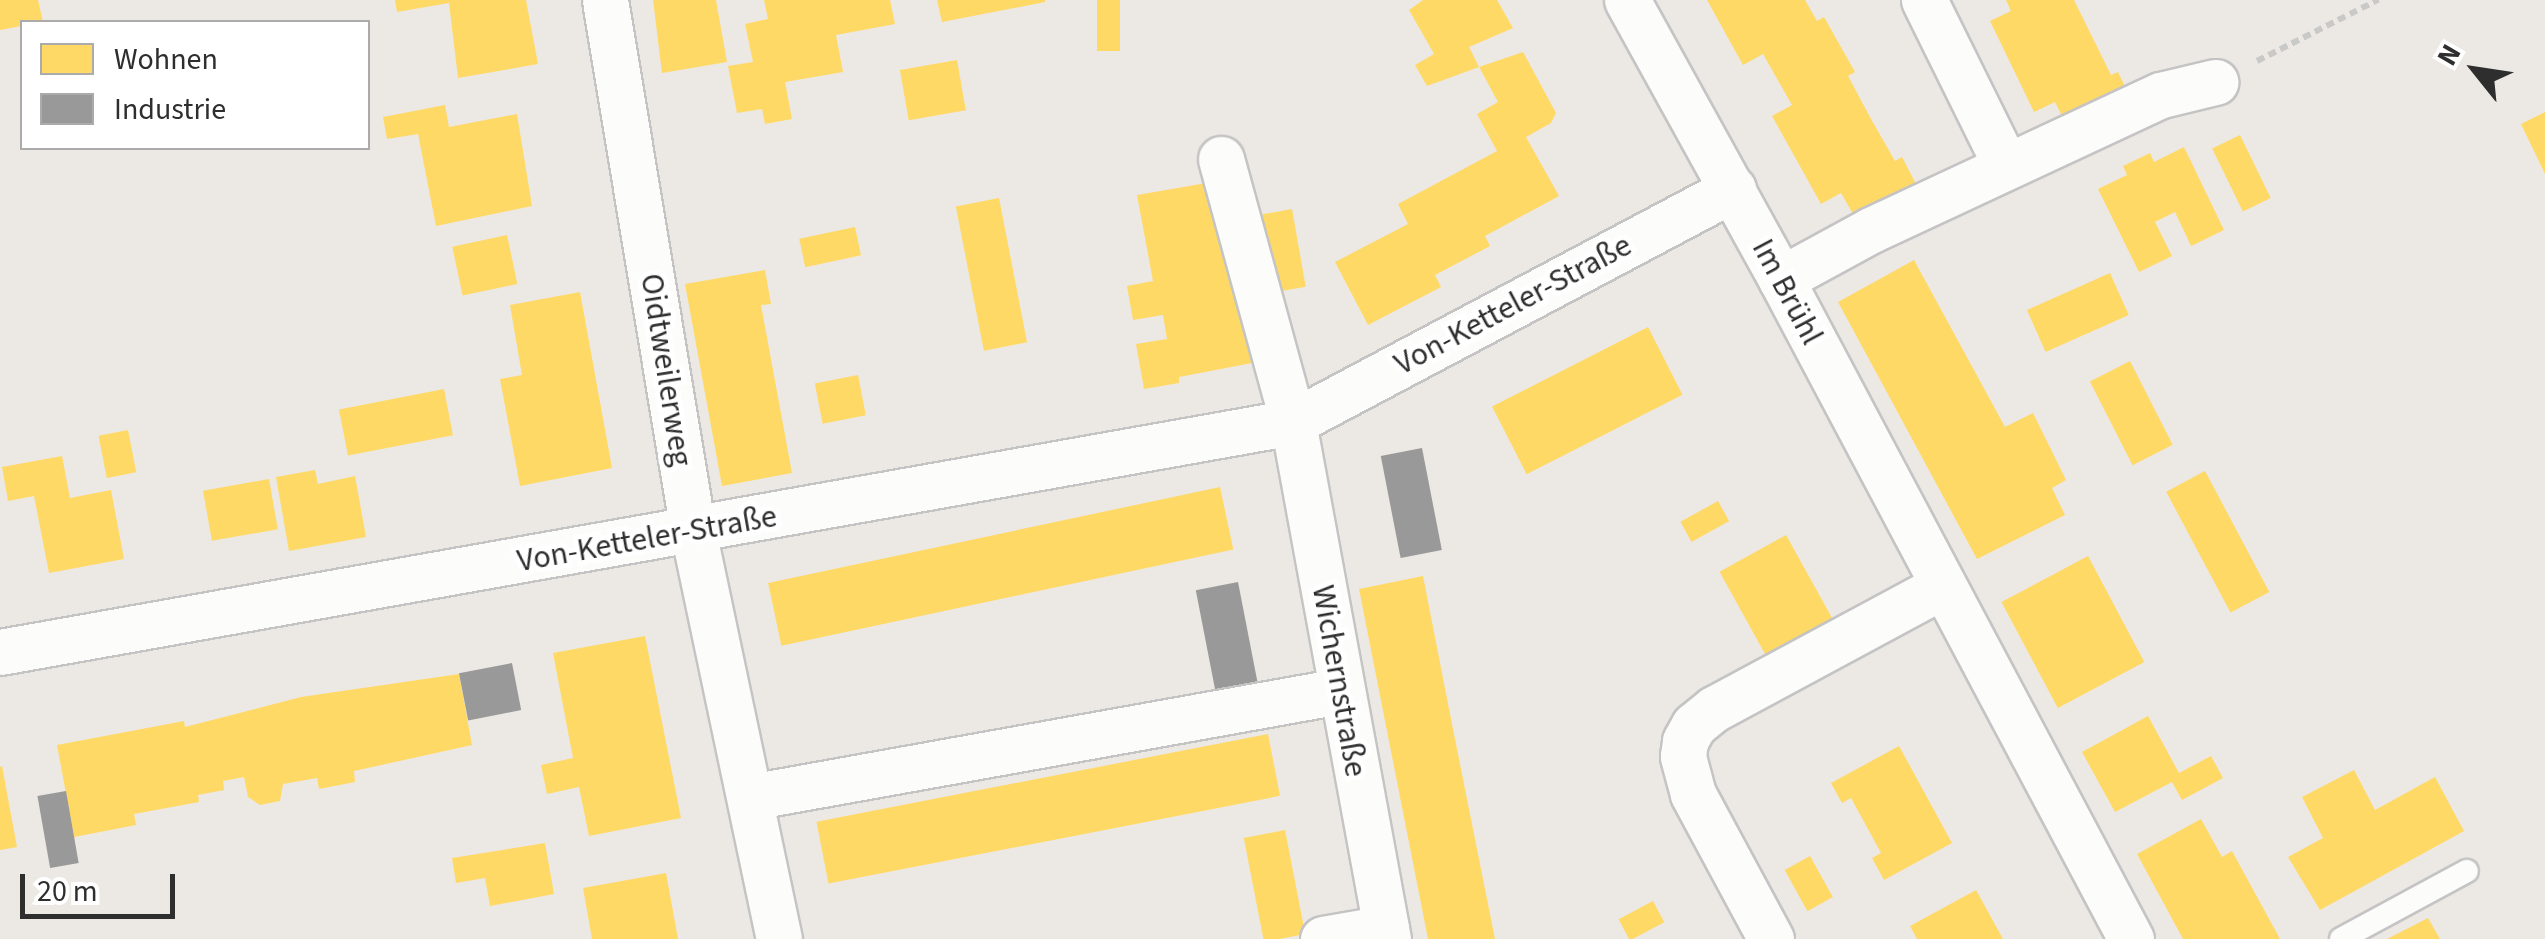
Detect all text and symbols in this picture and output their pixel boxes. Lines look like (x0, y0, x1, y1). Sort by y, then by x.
legend (20, 20, 370, 150)
north arrow (2425, 20, 2525, 120)
text: N (2427, 37, 2471, 73)
text: Wohnen (114, 38, 218, 81)
text: Industrie (114, 88, 226, 131)
street label: Von-Ketteler-Straße (1388, 226, 1638, 384)
street label: Im Brühl (1743, 233, 1831, 351)
street label: Oidtweilerweg (632, 271, 700, 469)
street label: Von-Ketteler-Straße (514, 497, 780, 581)
street label: Wichernstraße (1303, 582, 1375, 780)
scale bar (25, 854, 180, 916)
text: 20 m (37, 870, 98, 913)

